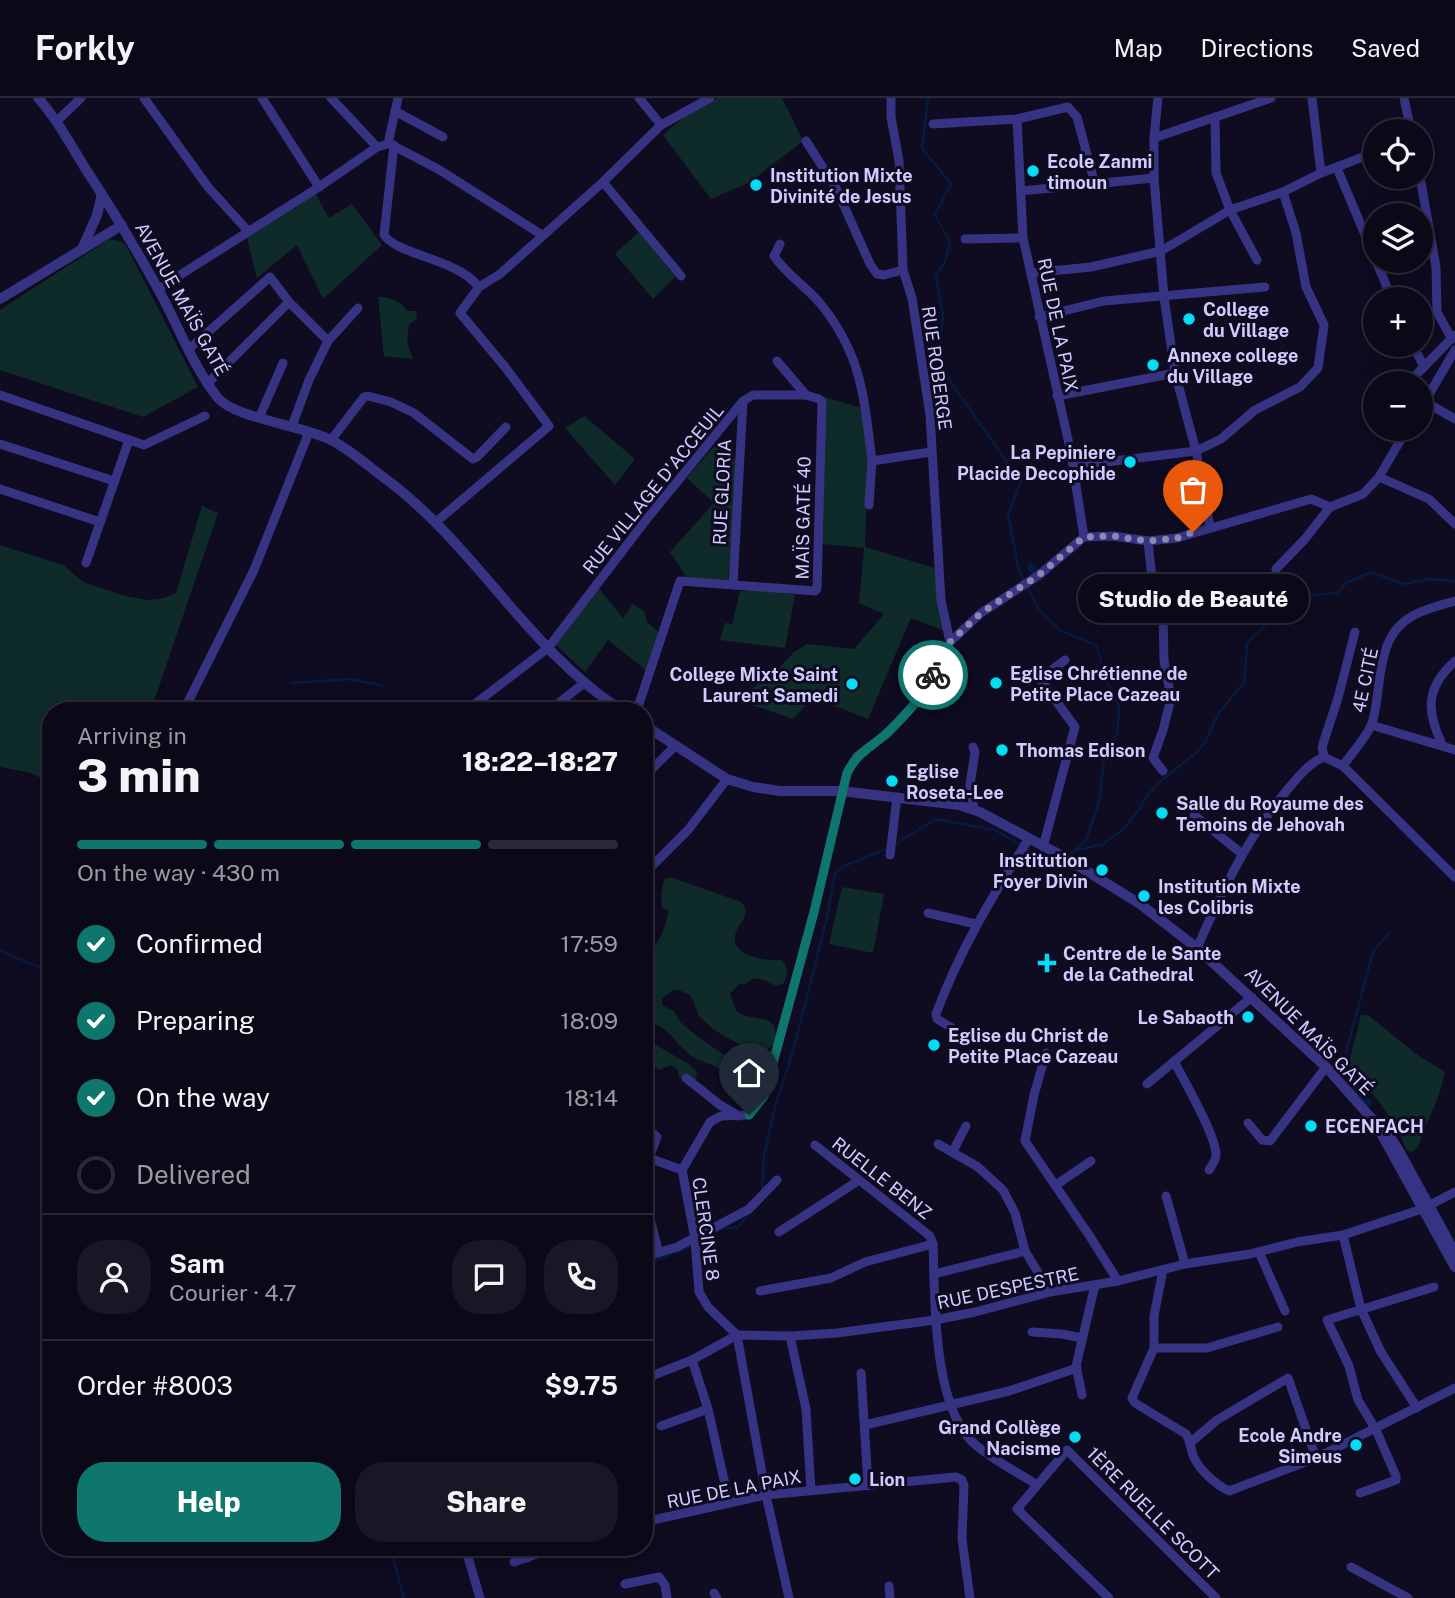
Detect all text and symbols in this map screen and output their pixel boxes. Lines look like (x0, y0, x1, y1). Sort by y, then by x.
text: Forkly (35, 29, 135, 67)
text: Map (1114, 34, 1163, 62)
text: Directions (1201, 34, 1313, 62)
text: Saved (1351, 34, 1420, 62)
map controls (1363, 119, 1433, 441)
button: locate (1363, 119, 1433, 189)
place label: Ecole Zanmi timoun (1047, 151, 1152, 193)
marker: Ecole Zanmi timoun (1025, 163, 1041, 179)
place label: Institution Mixte Divinité de Jesus (770, 165, 913, 207)
marker: Institution Mixte Divinité de Jesus (748, 177, 764, 193)
button: layers (1363, 203, 1433, 273)
street label: AVENUE MAÏS GATÉ (131, 218, 234, 379)
street label: RUE DE LA PAIX (1034, 256, 1082, 394)
button: + (1363, 287, 1433, 357)
place label: College du Village (1203, 299, 1289, 341)
street label: RUE ROBERGE (918, 305, 956, 431)
marker: College du Village (1181, 311, 1197, 327)
place label: Annexe college du Village (1167, 345, 1298, 387)
marker: Annexe college du Village (1145, 357, 1161, 373)
button: − (1363, 371, 1433, 441)
street label: RUE VILLAGE D'ACCEUIL (578, 400, 728, 578)
street label: RUE GLORIA (709, 438, 735, 546)
place label: La Pepiniere Placide Decophide (957, 442, 1116, 484)
marker: La Pepiniere Placide Decophide (1122, 454, 1138, 470)
street label: MAÏS GATÉ 40 (790, 456, 815, 580)
pin (1163, 460, 1223, 532)
icon: bag (1174, 471, 1212, 509)
callout: Studio de Beauté (1078, 574, 1308, 623)
text: Studio de Beauté (1099, 585, 1288, 612)
courier (898, 640, 968, 710)
street label: 4E CITÉ (1347, 645, 1382, 715)
icon: bike (914, 656, 952, 694)
place label: Eglise Chrétienne de Petite Place Cazeau (1010, 663, 1188, 705)
place label: College Mixte Saint Laurent Samedi (669, 664, 838, 706)
marker: Eglise Chrétienne de Petite Place Cazeau (988, 675, 1004, 691)
marker: College Mixte Saint Laurent Samedi (844, 676, 860, 692)
text: Arriving in (77, 722, 187, 749)
place label: Thomas Edison (1016, 740, 1145, 761)
marker: Thomas Edison (994, 742, 1010, 758)
text: 18:22–18:27 (462, 746, 618, 777)
text: 3 min (77, 748, 201, 802)
place label: Eglise Roseta-Lee (906, 761, 1004, 803)
marker: Eglise Roseta-Lee (884, 773, 900, 789)
place label: Salle du Royaume des Temoins de Jehovah (1176, 793, 1364, 835)
marker: Salle du Royaume des Temoins de Jehovah (1154, 805, 1170, 821)
place label: Institution Foyer Divin (993, 850, 1088, 892)
text: On the way · 430 m (77, 859, 280, 886)
marker: Institution Foyer Divin (1094, 862, 1110, 878)
place label: Institution Mixte les Colibris (1158, 876, 1301, 918)
marker: Institution Mixte les Colibris (1136, 888, 1152, 904)
icon: check (77, 925, 115, 963)
text: Confirmed (136, 928, 263, 959)
text: 17:59 (561, 930, 618, 957)
place label: Centre de le Sante de la Cathedral (1063, 943, 1221, 985)
marker: Centre de le Sante de la Cathedral (1037, 953, 1057, 973)
street label: AVENUE MAÏS GATÉ (1241, 962, 1378, 1099)
icon: check (77, 1002, 115, 1040)
text: Preparing (136, 1005, 255, 1036)
text: 18:09 (560, 1007, 618, 1034)
place label: Le Sabaoth (1138, 1007, 1234, 1028)
marker: Le Sabaoth (1240, 1009, 1256, 1025)
place label: Eglise du Christ de Petite Place Cazeau (948, 1025, 1118, 1067)
marker: Eglise du Christ de Petite Place Cazeau (926, 1037, 942, 1053)
pin (719, 1043, 779, 1115)
icon: home (730, 1054, 768, 1092)
icon: check (77, 1079, 115, 1117)
text: On the way (136, 1082, 270, 1113)
text: 18:14 (565, 1084, 618, 1111)
place label: ECENFACH (1325, 1116, 1424, 1137)
marker: ECENFACH (1303, 1118, 1319, 1134)
street label: RUELLE BENZ (828, 1133, 936, 1223)
text: Delivered (136, 1159, 251, 1190)
street label: CLERCINE 8 (688, 1176, 724, 1282)
button: person (77, 1240, 151, 1314)
button: chat (452, 1240, 526, 1314)
button: phone (544, 1240, 618, 1314)
text: Sam (169, 1248, 225, 1279)
street label: RUE DESPESTRE (935, 1263, 1081, 1313)
text: Courier · 4.7 (169, 1279, 297, 1306)
text: Order #8003 (77, 1370, 233, 1401)
text: $9.75 (544, 1370, 618, 1401)
place label: Grand Collège Nacisme (938, 1417, 1061, 1459)
place label: Ecole Andre Simeus (1238, 1425, 1342, 1467)
marker: Grand Collège Nacisme (1067, 1429, 1083, 1445)
marker: Ecole Andre Simeus (1348, 1437, 1364, 1453)
street label: 1ÈRE RUELLE SCOTT (1083, 1442, 1224, 1584)
button: Help (77, 1462, 341, 1542)
button: Share (355, 1462, 618, 1542)
street label: RUE DE LA PAIX (665, 1466, 803, 1512)
place label: Lion (869, 1469, 905, 1490)
marker: Lion (847, 1471, 863, 1487)

